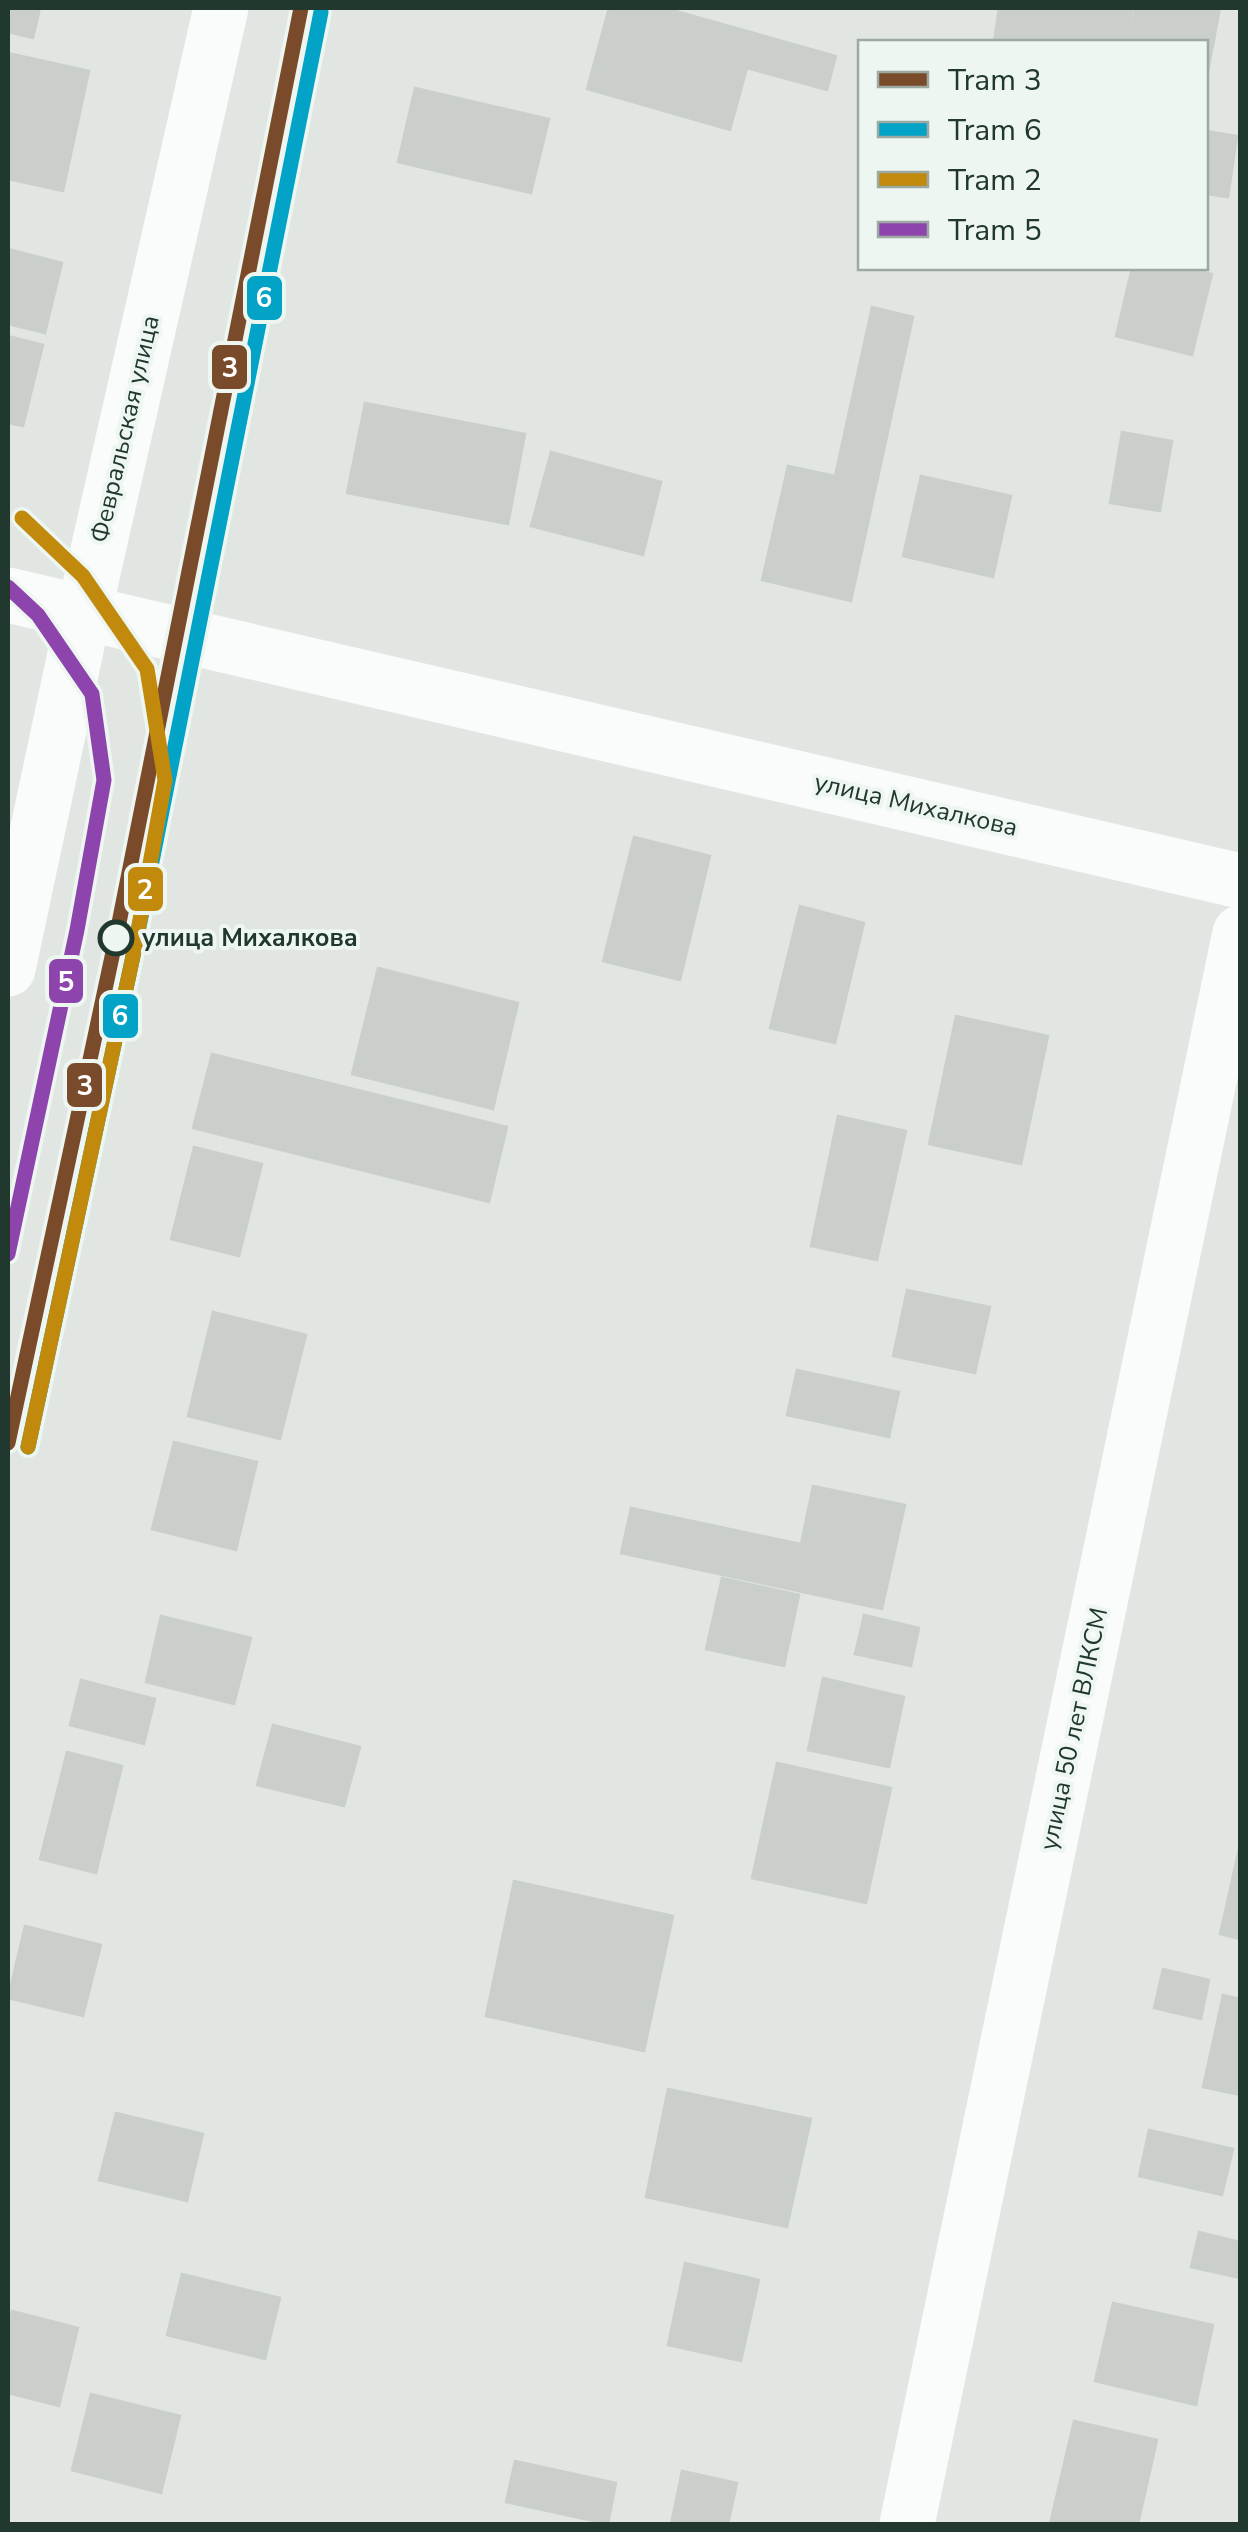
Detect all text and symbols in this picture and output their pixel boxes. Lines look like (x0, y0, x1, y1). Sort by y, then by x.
legend (858, 40, 1208, 270)
text: Tram 3 (948, 60, 1042, 101)
text: Tram 6 (948, 110, 1042, 151)
text: Tram 2 (948, 160, 1042, 201)
text: Tram 5 (948, 210, 1042, 251)
line badge: 6 (245, 274, 284, 322)
text: 6 (256, 279, 272, 317)
street label: Февральская улица (82, 312, 168, 546)
line badge: 3 (210, 343, 249, 391)
text: 3 (222, 349, 238, 387)
street label: улица Михалкова (811, 765, 1021, 845)
line badge: 2 (126, 865, 165, 913)
text: 2 (137, 871, 153, 909)
marker: улица Михалкова (99, 921, 133, 955)
place label: улица Михалкова (142, 921, 358, 955)
line badge: 5 (47, 957, 85, 1005)
text: 5 (58, 963, 74, 1001)
line badge: 6 (101, 992, 140, 1040)
text: 6 (112, 997, 128, 1035)
line badge: 3 (65, 1061, 104, 1109)
text: 3 (77, 1067, 93, 1105)
street label: улица 50 лет ВЛКСМ (1032, 1605, 1116, 1853)

